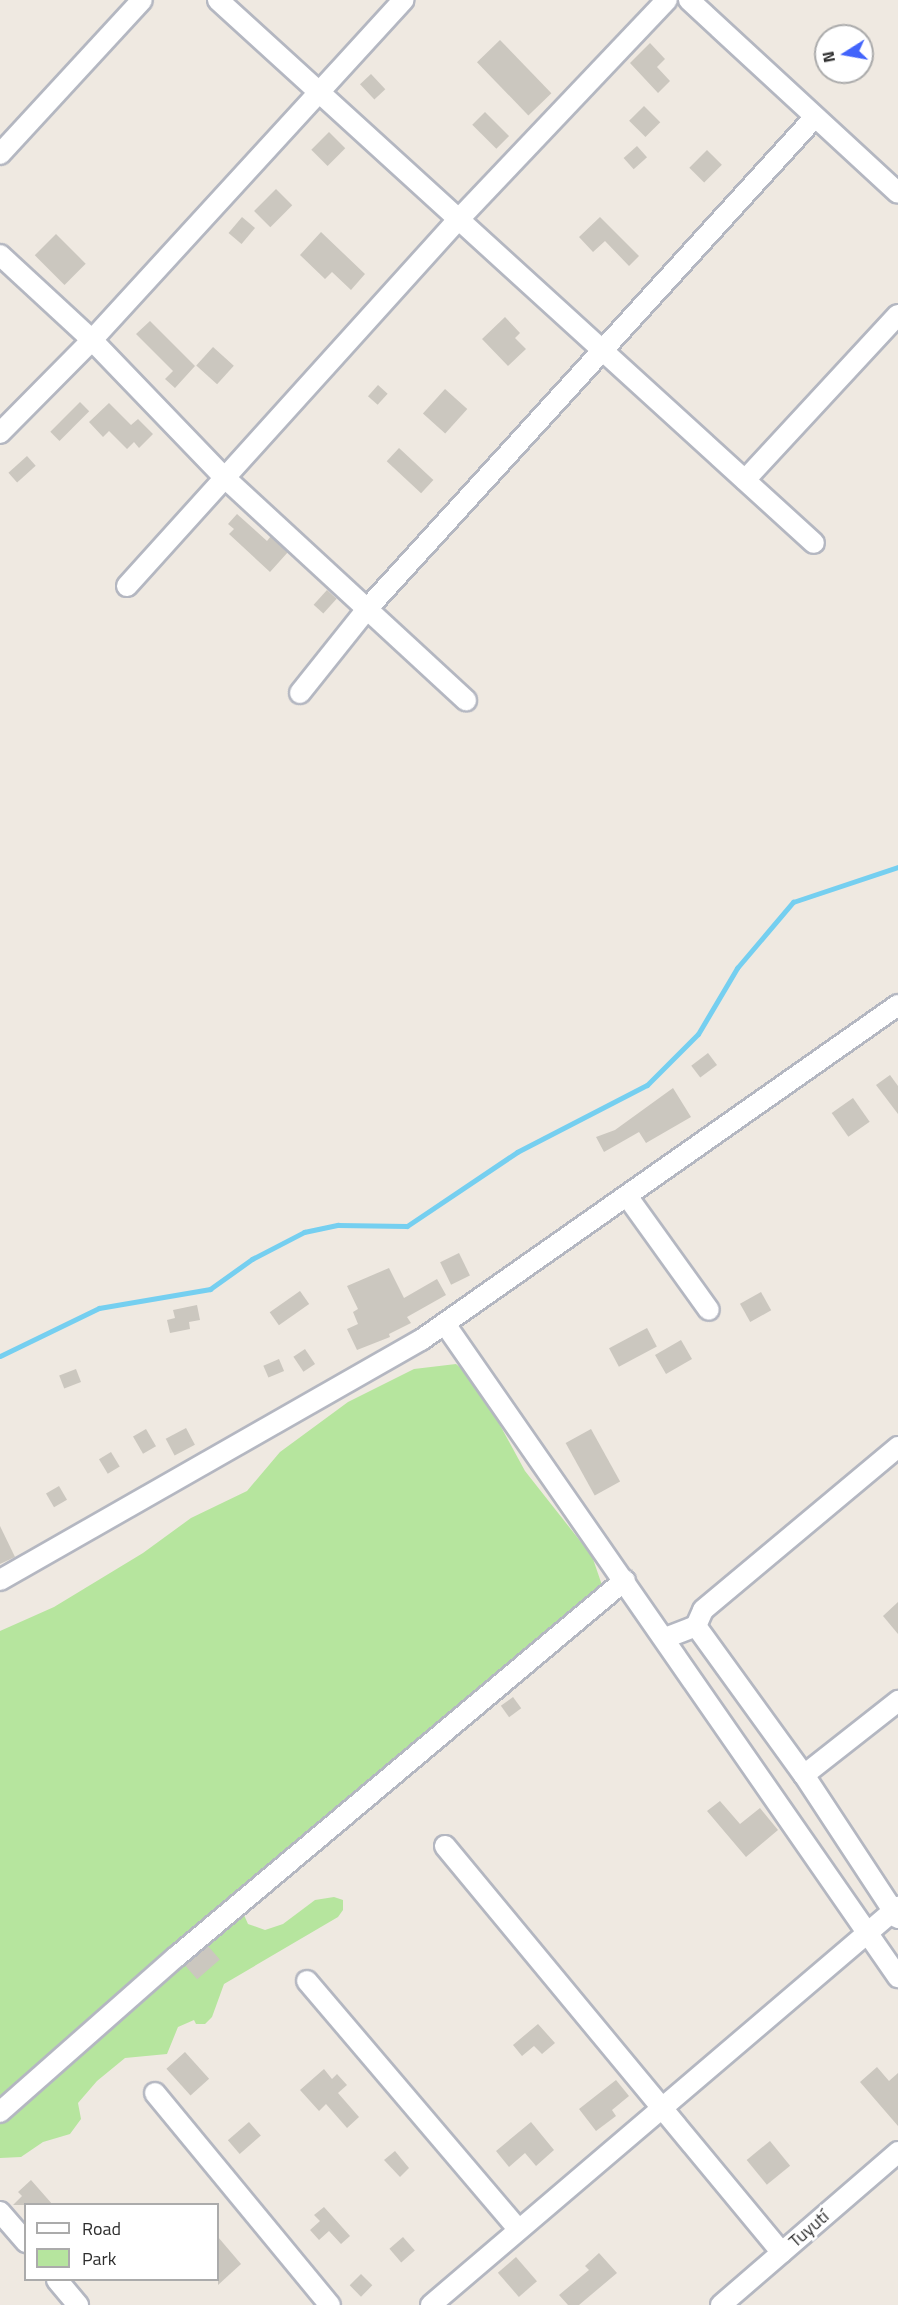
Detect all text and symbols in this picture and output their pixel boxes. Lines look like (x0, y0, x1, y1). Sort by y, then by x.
north arrow (814, 24, 874, 84)
text: N (815, 49, 841, 65)
legend (24, 2203, 219, 2281)
street label: Tuyutí (785, 2206, 833, 2252)
text: Road (82, 2215, 121, 2242)
text: Park (82, 2245, 116, 2272)

